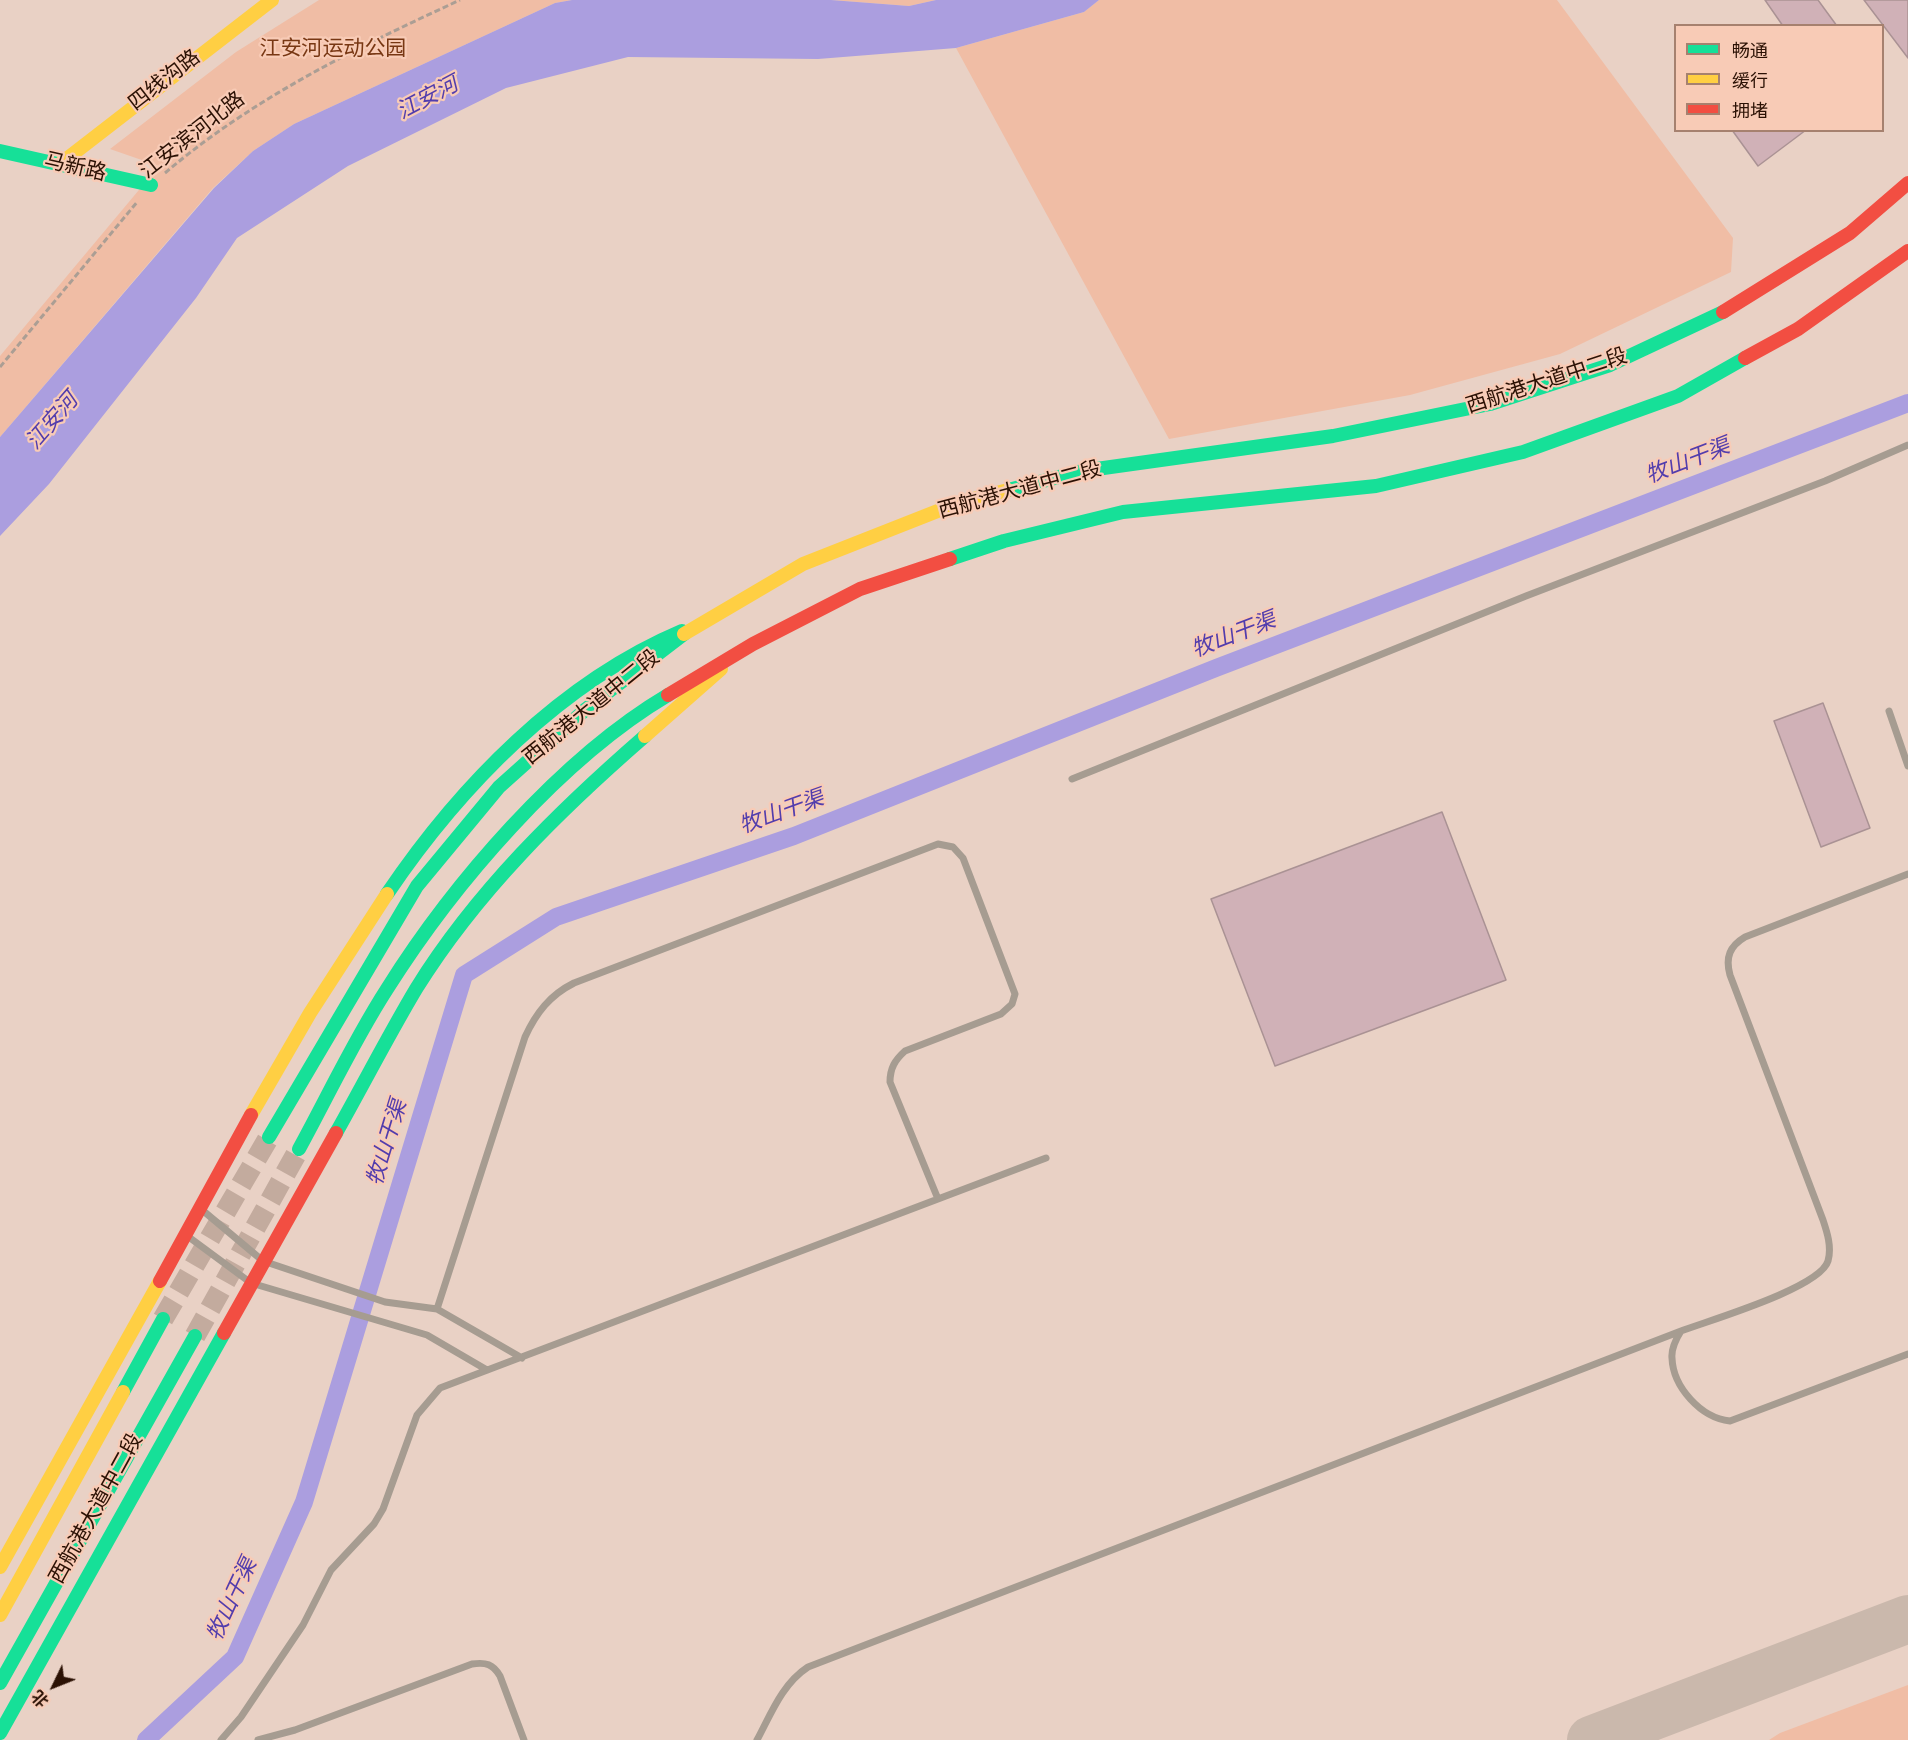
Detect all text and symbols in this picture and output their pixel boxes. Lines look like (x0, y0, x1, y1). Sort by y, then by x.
legend (1674, 24, 1884, 132)
park label: 江安河运动公园 (260, 37, 406, 63)
text: 畅通 (1732, 40, 1768, 61)
street label: 四线沟路 (124, 45, 206, 117)
text: 缓行 (1732, 70, 1768, 91)
water label: 江安河 (393, 72, 463, 126)
street label: 江安滨河北路 (136, 87, 250, 185)
text: 拥堵 (1732, 100, 1768, 121)
street label: 马新路 (41, 149, 109, 187)
street label: 西航港大道中二段 (1463, 344, 1631, 420)
water label: 江安河 (21, 388, 85, 456)
water label: 牧山干渠 (1642, 434, 1734, 490)
street label: 西航港大道中二段 (936, 457, 1104, 525)
water label: 牧山干渠 (1188, 608, 1280, 664)
street label: 西航港大道中二段 (519, 645, 665, 771)
water label: 牧山干渠 (736, 786, 828, 840)
water label: 牧山干渠 (363, 1097, 413, 1189)
street label: 西航港大道中二段 (45, 1429, 149, 1589)
water label: 牧山干渠 (202, 1555, 264, 1645)
north arrow (24, 1656, 84, 1716)
text: 北 (28, 1686, 53, 1711)

